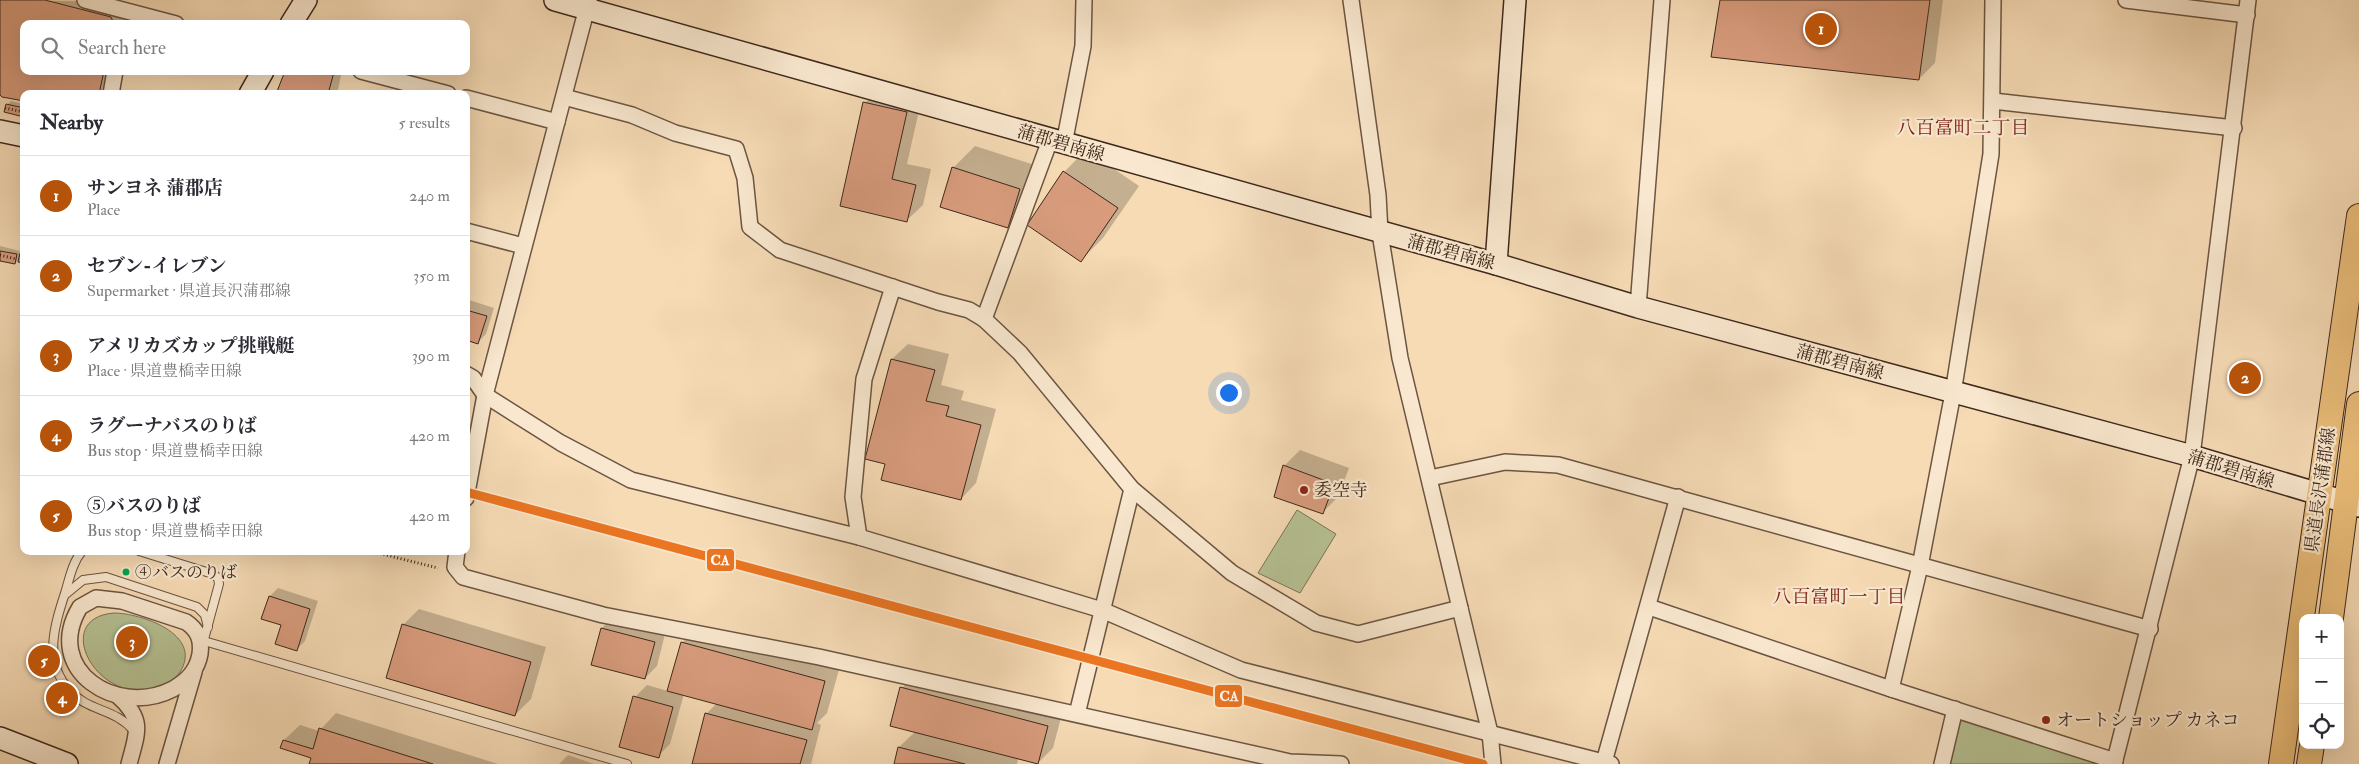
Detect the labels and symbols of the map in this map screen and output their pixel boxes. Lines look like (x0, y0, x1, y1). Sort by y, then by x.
pin: 1 (1805, 10, 1837, 48)
district label: 八百富町二丁目 (1896, 116, 2030, 140)
street label: 蒲郡碧南線 (1014, 120, 1107, 167)
street label: 蒲郡碧南線 (1404, 230, 1497, 275)
street label: 蒲郡碧南線 (1793, 340, 1886, 385)
pin: 2 (2229, 359, 2261, 397)
your location (1216, 380, 1242, 406)
street label: 県道長沢蒲郡線 (2300, 426, 2341, 554)
street label: 蒲郡碧南線 (2184, 445, 2277, 494)
place label: 委空寺 (1314, 479, 1368, 502)
marker: 委空寺 (1298, 484, 1310, 496)
line badge: CA (706, 548, 735, 572)
text: CA (710, 552, 730, 569)
place label: ④バスのりば (135, 562, 237, 583)
marker: ④バスのりば (121, 567, 131, 577)
district label: 八百富町一丁目 (1772, 585, 1906, 609)
pin: 3 (116, 623, 148, 661)
pin: 5 (28, 642, 60, 680)
pin: 4 (46, 679, 78, 717)
line badge: CA (1214, 684, 1243, 708)
text: CA (1219, 688, 1239, 705)
place label: オートショップ カネコ (2056, 709, 2239, 732)
marker: オートショップ カネコ (2040, 714, 2052, 726)

